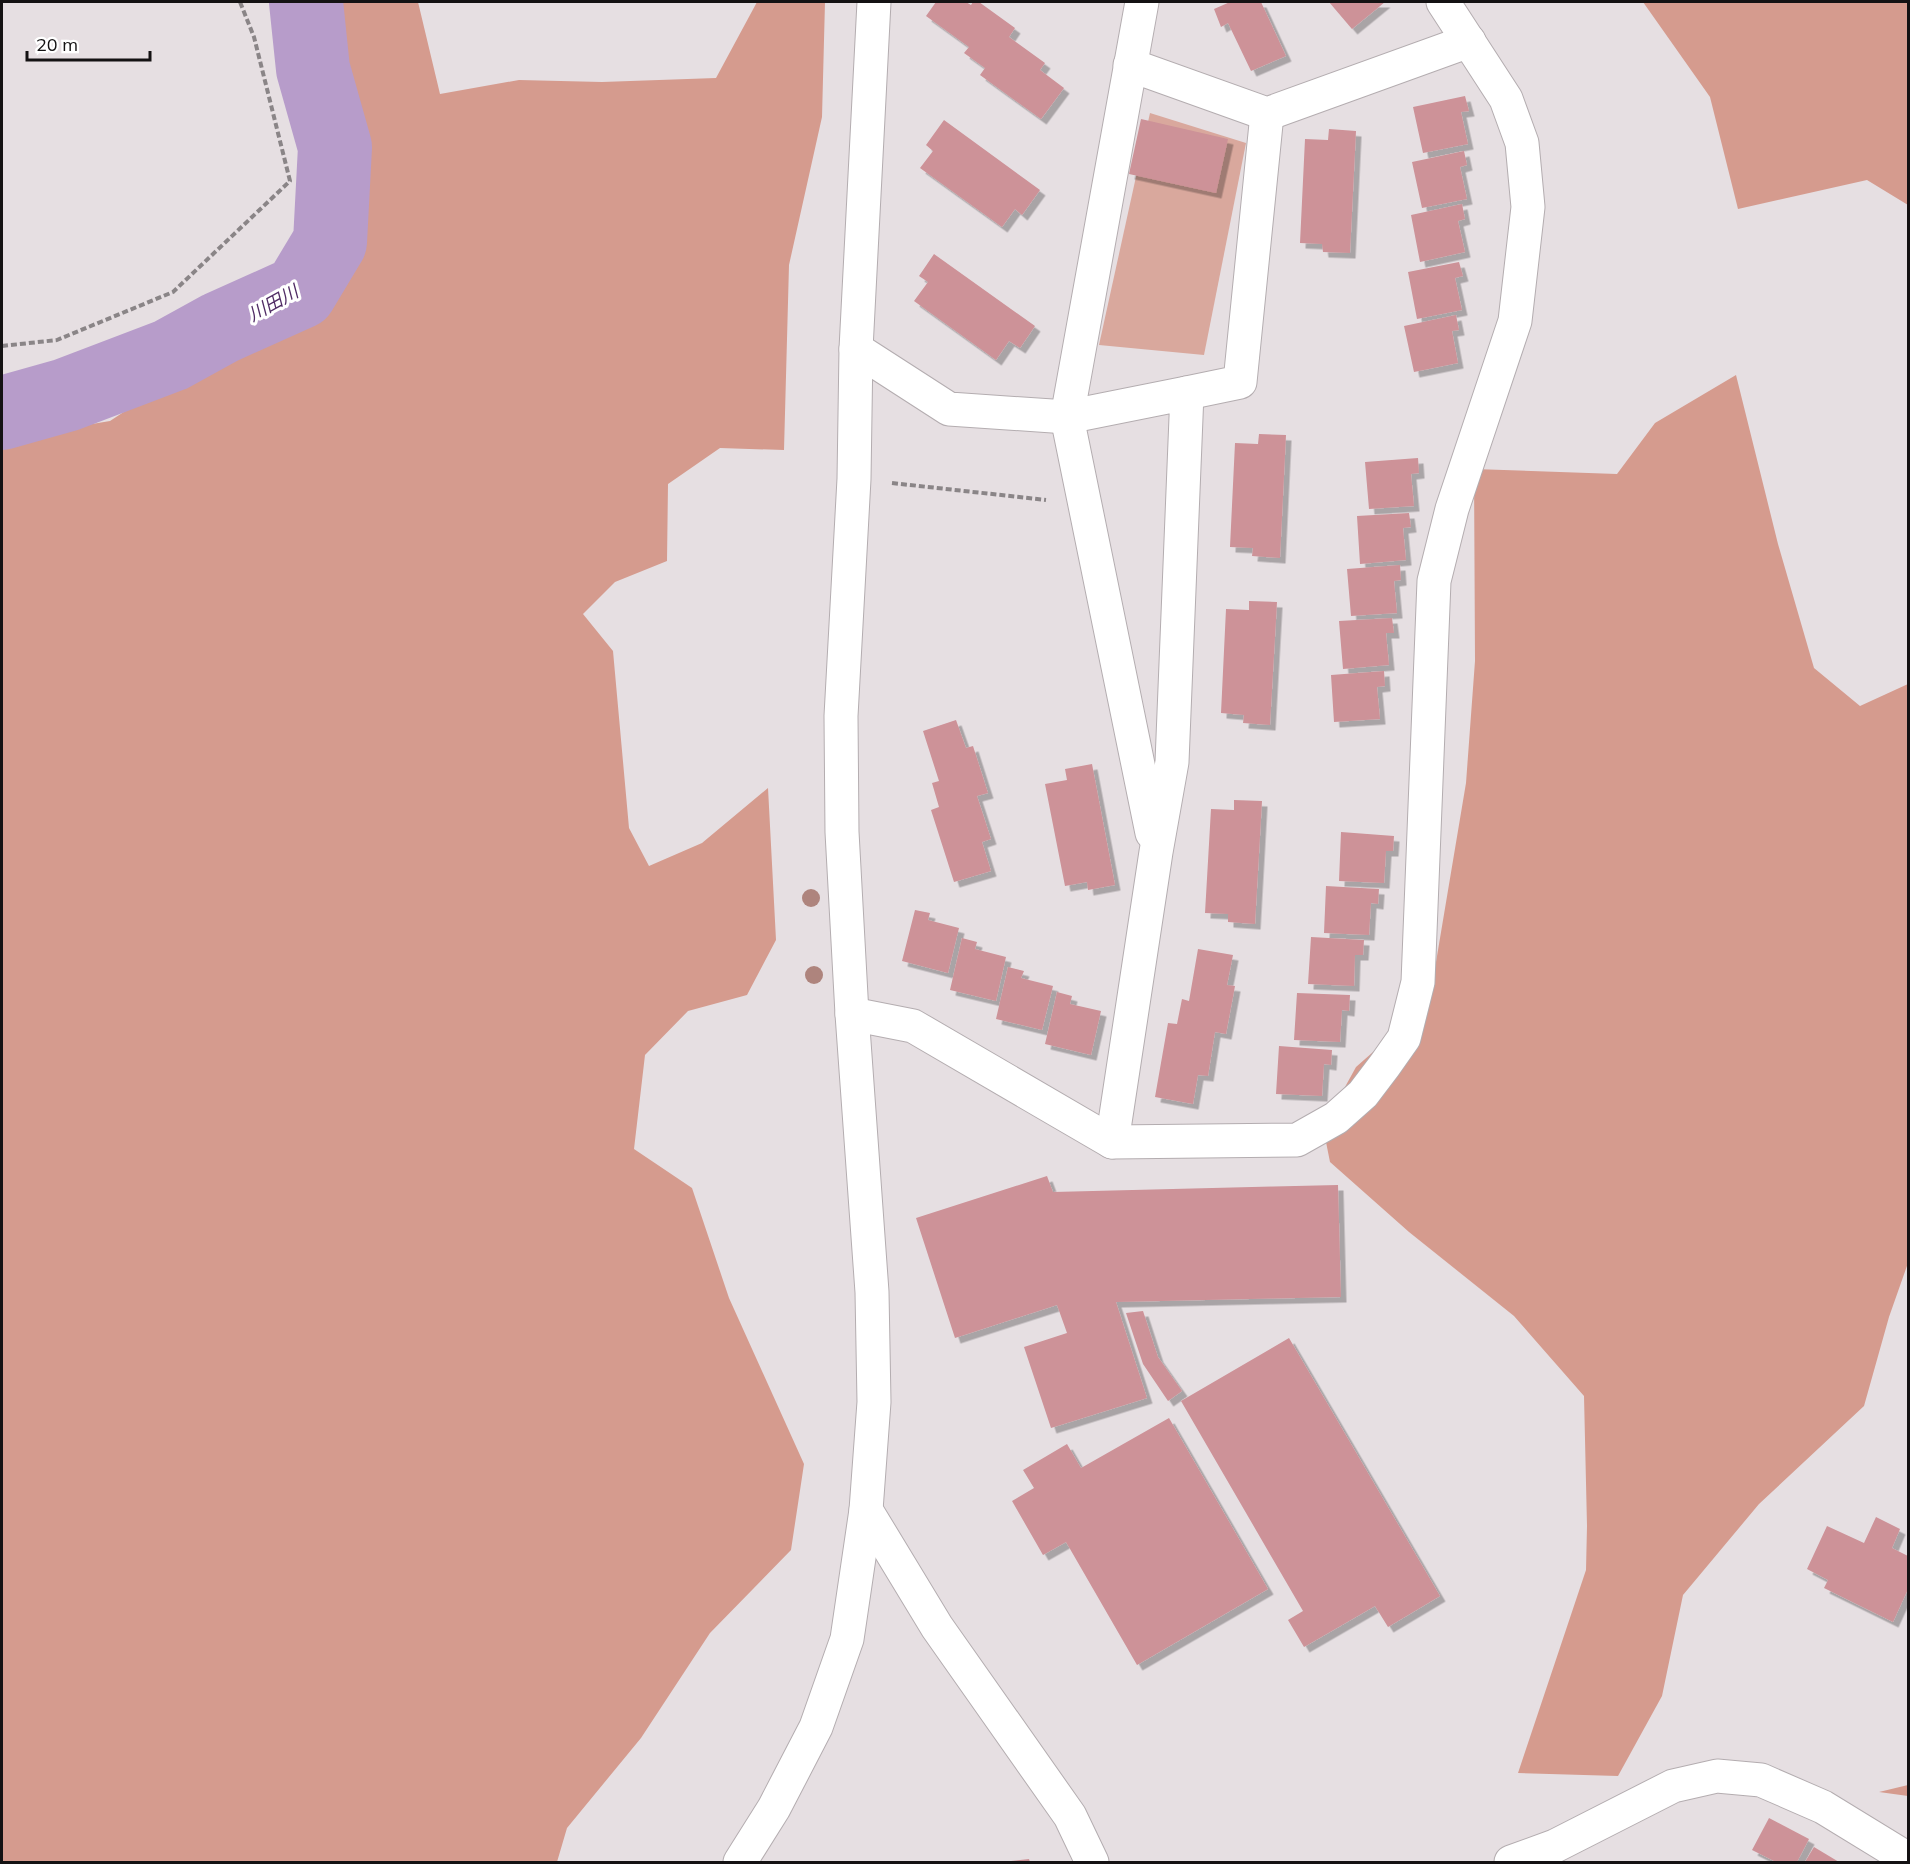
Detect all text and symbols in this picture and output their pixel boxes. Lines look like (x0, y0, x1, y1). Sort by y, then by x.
scale bar (27, 24, 150, 62)
text: 20 m (36, 33, 78, 56)
water label: 川田川 (244, 279, 304, 326)

